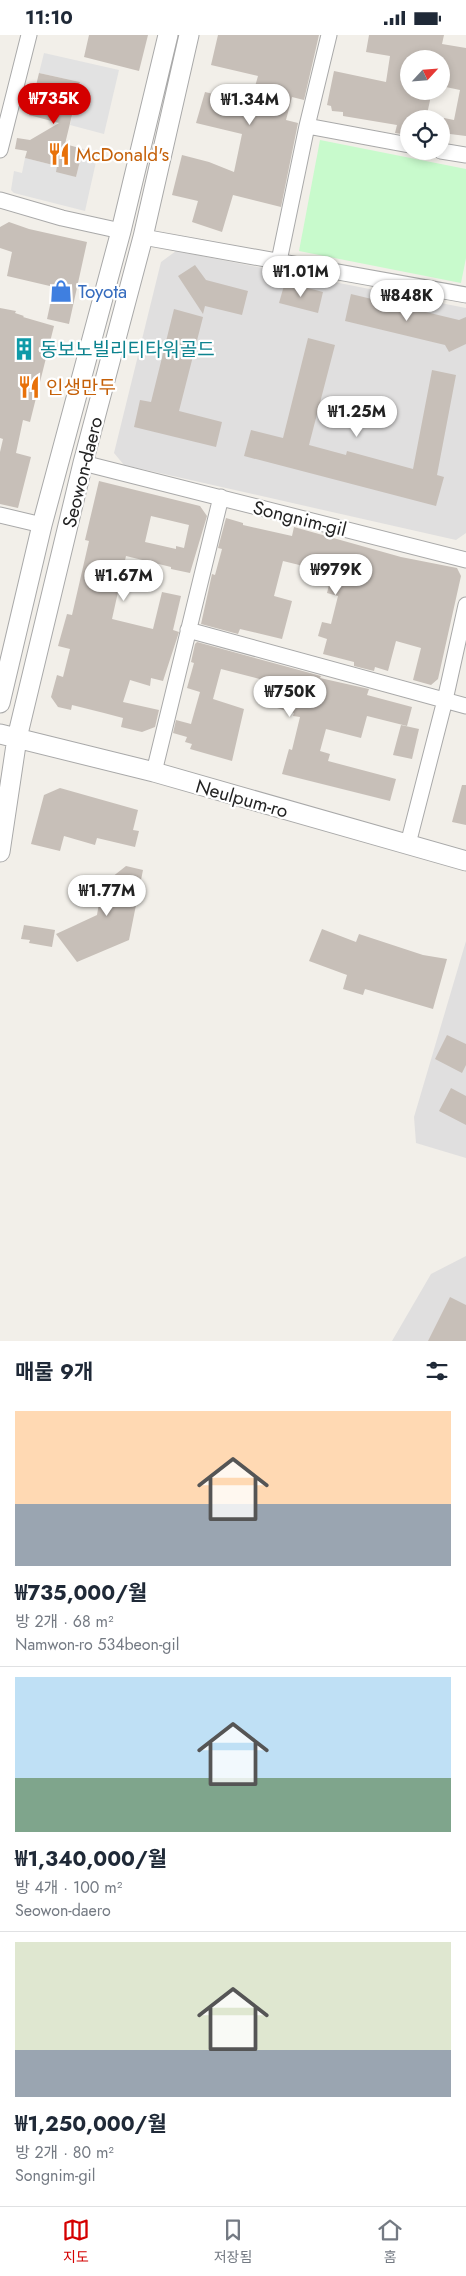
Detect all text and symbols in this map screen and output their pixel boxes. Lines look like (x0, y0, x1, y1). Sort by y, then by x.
text: 11:10 (25, 4, 73, 31)
north arrow (400, 50, 450, 100)
map controls (400, 50, 450, 160)
pin: ₩735K (19, 83, 89, 125)
pin: ₩1.34M (209, 83, 291, 126)
text: ₩735K (29, 87, 79, 110)
text: ₩1.34M (221, 88, 279, 111)
button: locate (400, 110, 450, 160)
restaurant icon: McDonald's (46, 141, 72, 167)
place label: McDonald's (76, 141, 170, 168)
pin: ₩1.01M (260, 255, 342, 298)
text: ₩1.01M (273, 260, 329, 283)
shop icon: Toyota (48, 278, 74, 304)
place label: Toyota (78, 278, 127, 305)
pin: ₩848K (372, 279, 442, 322)
text: ₩848K (381, 284, 433, 307)
building icon: 동보노빌리티타워골드 (11, 336, 37, 362)
place label: 동보노빌리티타워골드 (40, 336, 215, 363)
restaurant icon: 인생만두 (16, 374, 42, 400)
place label: 인생만두 (46, 374, 116, 401)
pin: ₩1.25M (316, 395, 398, 438)
text: ₩1.25M (328, 400, 386, 423)
street label: Seowon-daero (56, 414, 109, 531)
street label: Songnim-gil (250, 494, 349, 543)
pin: ₩979K (301, 553, 371, 596)
text: ₩979K (310, 558, 362, 581)
pin: ₩1.67M (83, 559, 165, 602)
text: ₩1.67M (95, 564, 153, 587)
pin: ₩750K (255, 675, 325, 718)
text: ₩750K (264, 680, 316, 703)
street label: Neulpum-ro (192, 772, 291, 825)
pin: ₩1.77M (66, 875, 148, 917)
text: ₩1.77M (79, 879, 135, 902)
text: 매물 9개 (15, 1357, 93, 1387)
icon: filters (423, 1357, 451, 1385)
icon: home (188, 1444, 278, 1534)
text: ₩735,000/월 (15, 1578, 147, 1608)
text: 방 2개 · 68 m² (15, 1610, 114, 1633)
text: Namwon-ro 534beon-gil (15, 1633, 179, 1656)
icon: home (188, 1709, 278, 1799)
text: ₩1,340,000/월 (15, 1844, 167, 1874)
text: 방 4개 · 100 m² (15, 1876, 122, 1899)
text: Seowon-daero (15, 1899, 111, 1922)
icon: home (188, 1974, 278, 2064)
text: ₩1,250,000/월 (15, 2109, 167, 2139)
text: 방 2개 · 80 m² (15, 2141, 114, 2164)
text: Songnim-gil (15, 2164, 95, 2187)
tab: 지도 (62, 2216, 90, 2267)
tab: 저장됨 (214, 2216, 252, 2267)
tab: 홈 (376, 2216, 404, 2267)

